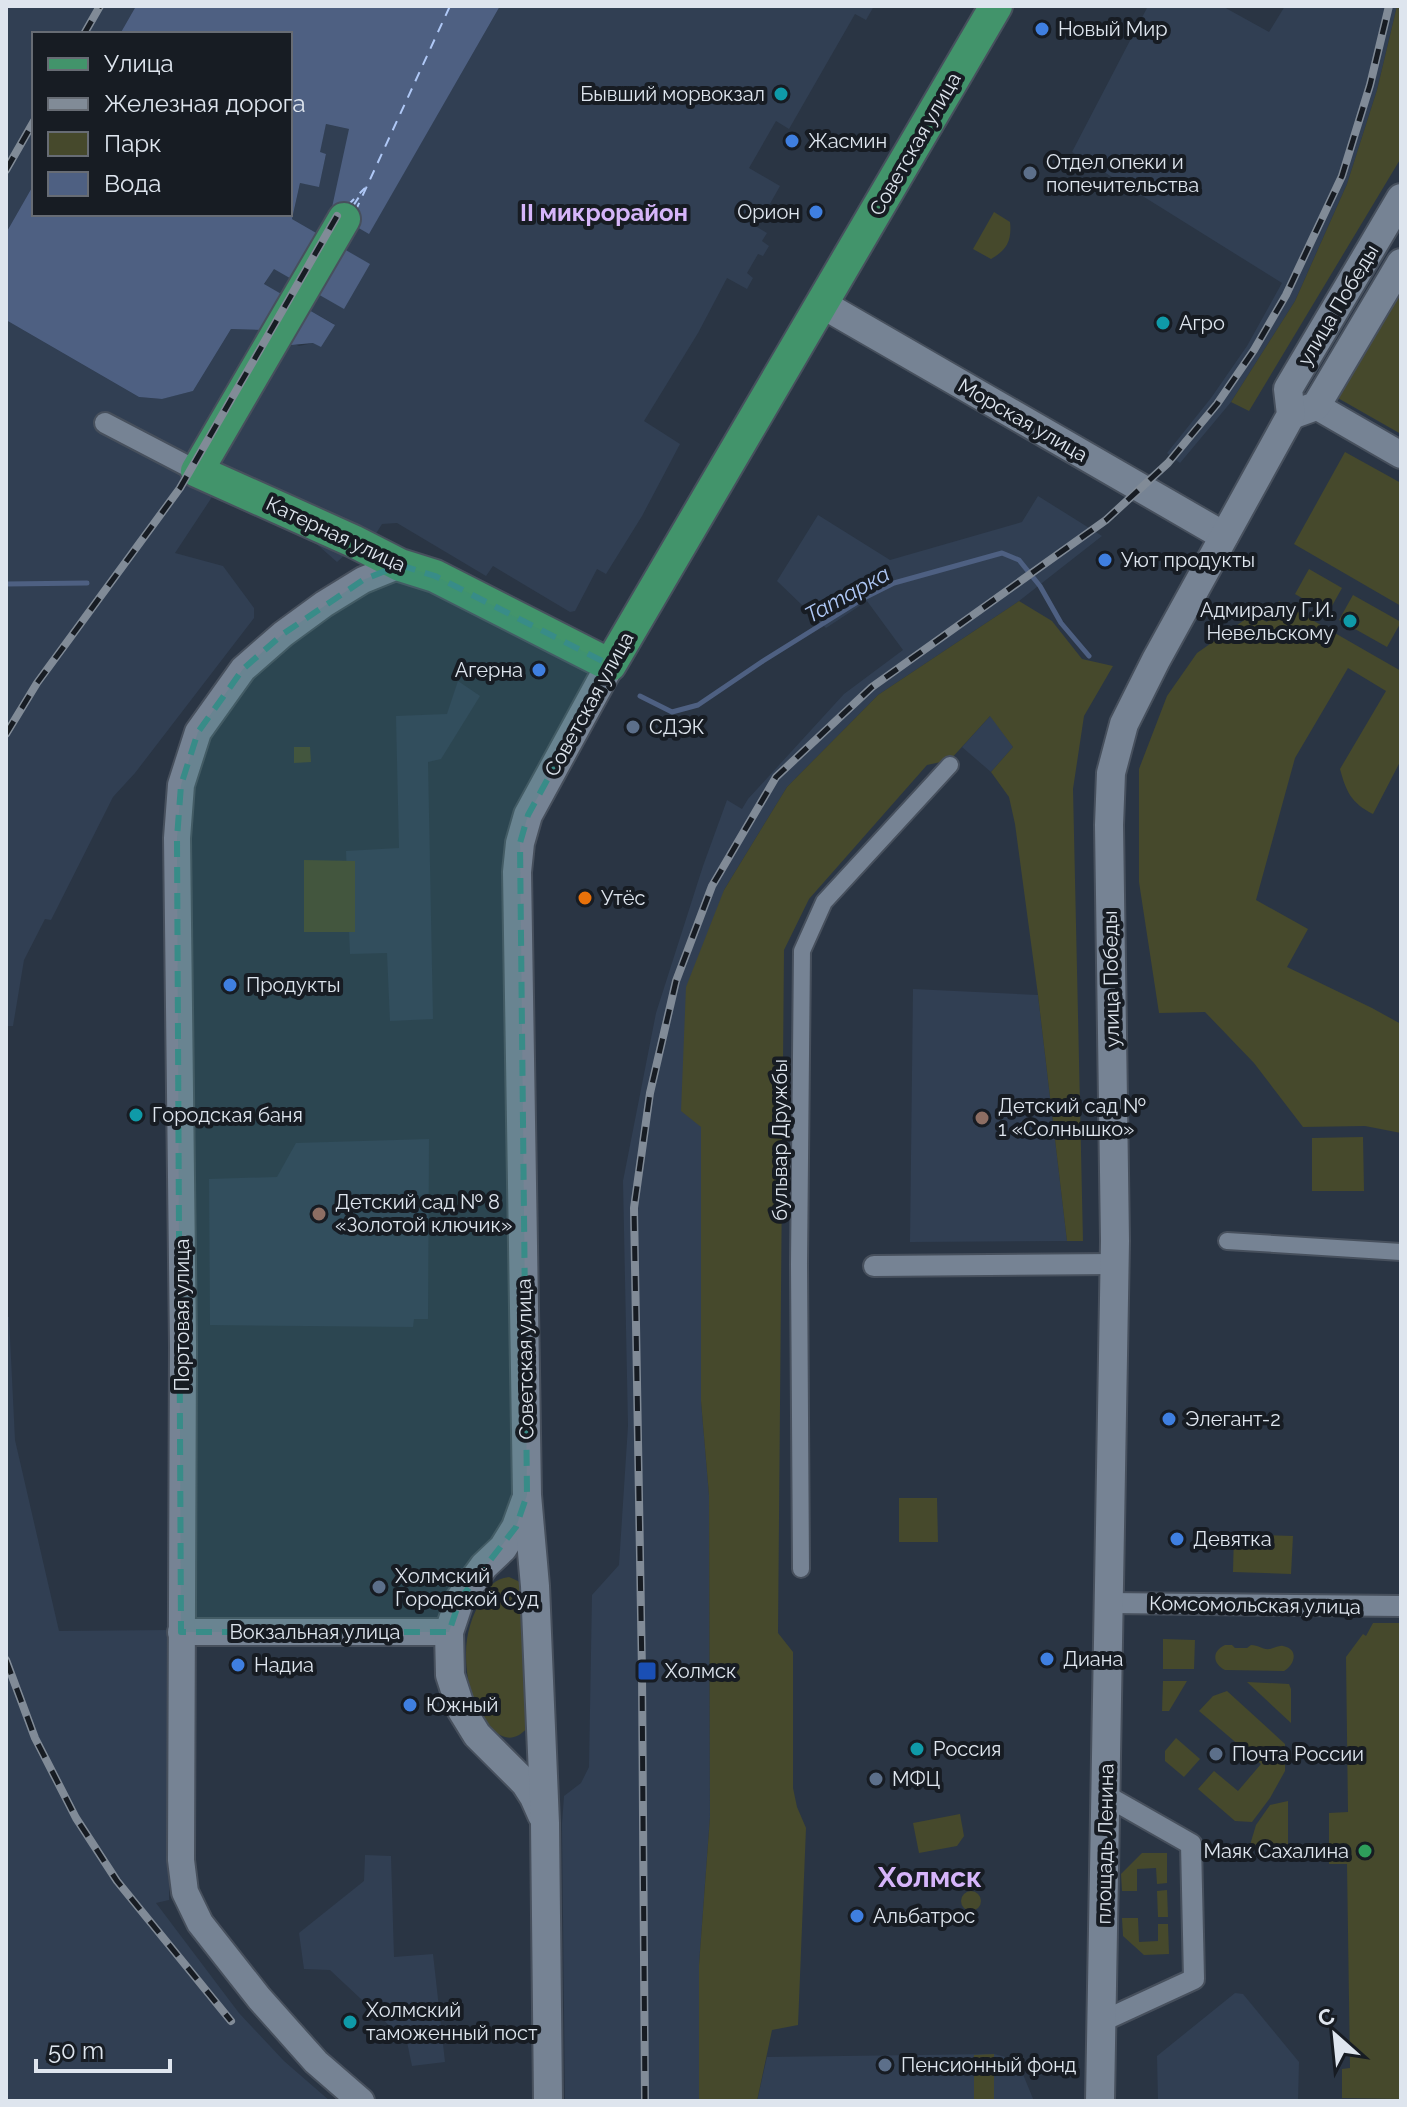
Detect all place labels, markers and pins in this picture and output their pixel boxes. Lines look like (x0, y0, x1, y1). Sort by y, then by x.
place label: Новый Мир (1058, 17, 1168, 41)
marker: Новый Мир (1033, 20, 1051, 38)
place label: Бывший морвокзал (580, 82, 765, 106)
marker: Бывший морвокзал (772, 85, 790, 103)
place label: Жасмин (808, 129, 887, 153)
marker: Жасмин (783, 132, 801, 150)
place label: Отдел опеки и попечительства (1046, 150, 1199, 197)
marker: Отдел опеки и попечительства (1021, 164, 1039, 182)
place label: Орион (737, 200, 800, 224)
marker: Орион (807, 203, 825, 221)
place label: Агро (1179, 311, 1225, 335)
marker: Агро (1154, 314, 1172, 332)
place label: Уют продукты (1121, 548, 1255, 572)
marker: Уют продукты (1096, 551, 1114, 569)
place label: Адмиралу Г.И. Невельскому (1200, 598, 1334, 645)
marker: Адмиралу Г.И. Невельскому (1341, 612, 1359, 630)
place label: Агерна (455, 658, 523, 682)
marker: Агерна (530, 661, 548, 679)
place label: СДЭК (649, 715, 705, 739)
marker: СДЭК (624, 718, 642, 736)
place label: Утёс (601, 886, 646, 910)
marker: Утёс (576, 889, 594, 907)
place label: Продукты (246, 973, 340, 997)
marker: Продукты (221, 976, 239, 994)
place label: Детский сад № 1 «Солнышко» (998, 1094, 1146, 1141)
place label: Городская баня (152, 1103, 303, 1127)
marker: Городская баня (127, 1106, 145, 1124)
marker: Детский сад № 1 «Солнышко» (973, 1109, 991, 1127)
place label: Детский сад № 8 «Золотой ключик» (335, 1190, 512, 1237)
marker: Детский сад № 8 «Золотой ключик» (310, 1205, 328, 1223)
place label: Элегант-2 (1185, 1407, 1281, 1431)
marker: Элегант-2 (1160, 1410, 1178, 1428)
place label: Девятка (1193, 1527, 1272, 1551)
marker: Девятка (1168, 1530, 1186, 1548)
place label: Холмский Городской Суд (395, 1564, 539, 1611)
marker: Холмский Городской Суд (370, 1578, 388, 1596)
place label: Диана (1063, 1647, 1123, 1671)
marker: Диана (1038, 1650, 1056, 1668)
place label: Надиа (254, 1653, 314, 1677)
marker: Надиа (229, 1656, 247, 1674)
place label: Холмск (665, 1659, 736, 1683)
marker: Холмск (636, 1660, 658, 1682)
place label: Южный (426, 1693, 498, 1717)
marker: Южный (401, 1696, 419, 1714)
place label: Россия (933, 1737, 1001, 1761)
marker: Россия (908, 1740, 926, 1758)
place label: Почта России (1232, 1742, 1364, 1766)
marker: Почта России (1207, 1745, 1225, 1763)
place label: МФЦ (892, 1767, 940, 1791)
marker: МФЦ (867, 1770, 885, 1788)
place label: Маяк Сахалина (1203, 1839, 1349, 1863)
marker: Маяк Сахалина (1356, 1842, 1374, 1860)
place label: Альбатрос (873, 1904, 975, 1928)
marker: Альбатрос (848, 1907, 866, 1925)
place label: Холмский таможенный пост (366, 1998, 538, 2045)
marker: Холмский таможенный пост (341, 2013, 359, 2031)
place label: Пенсионный фонд (901, 2053, 1077, 2077)
marker: Пенсионный фонд (876, 2056, 894, 2074)

